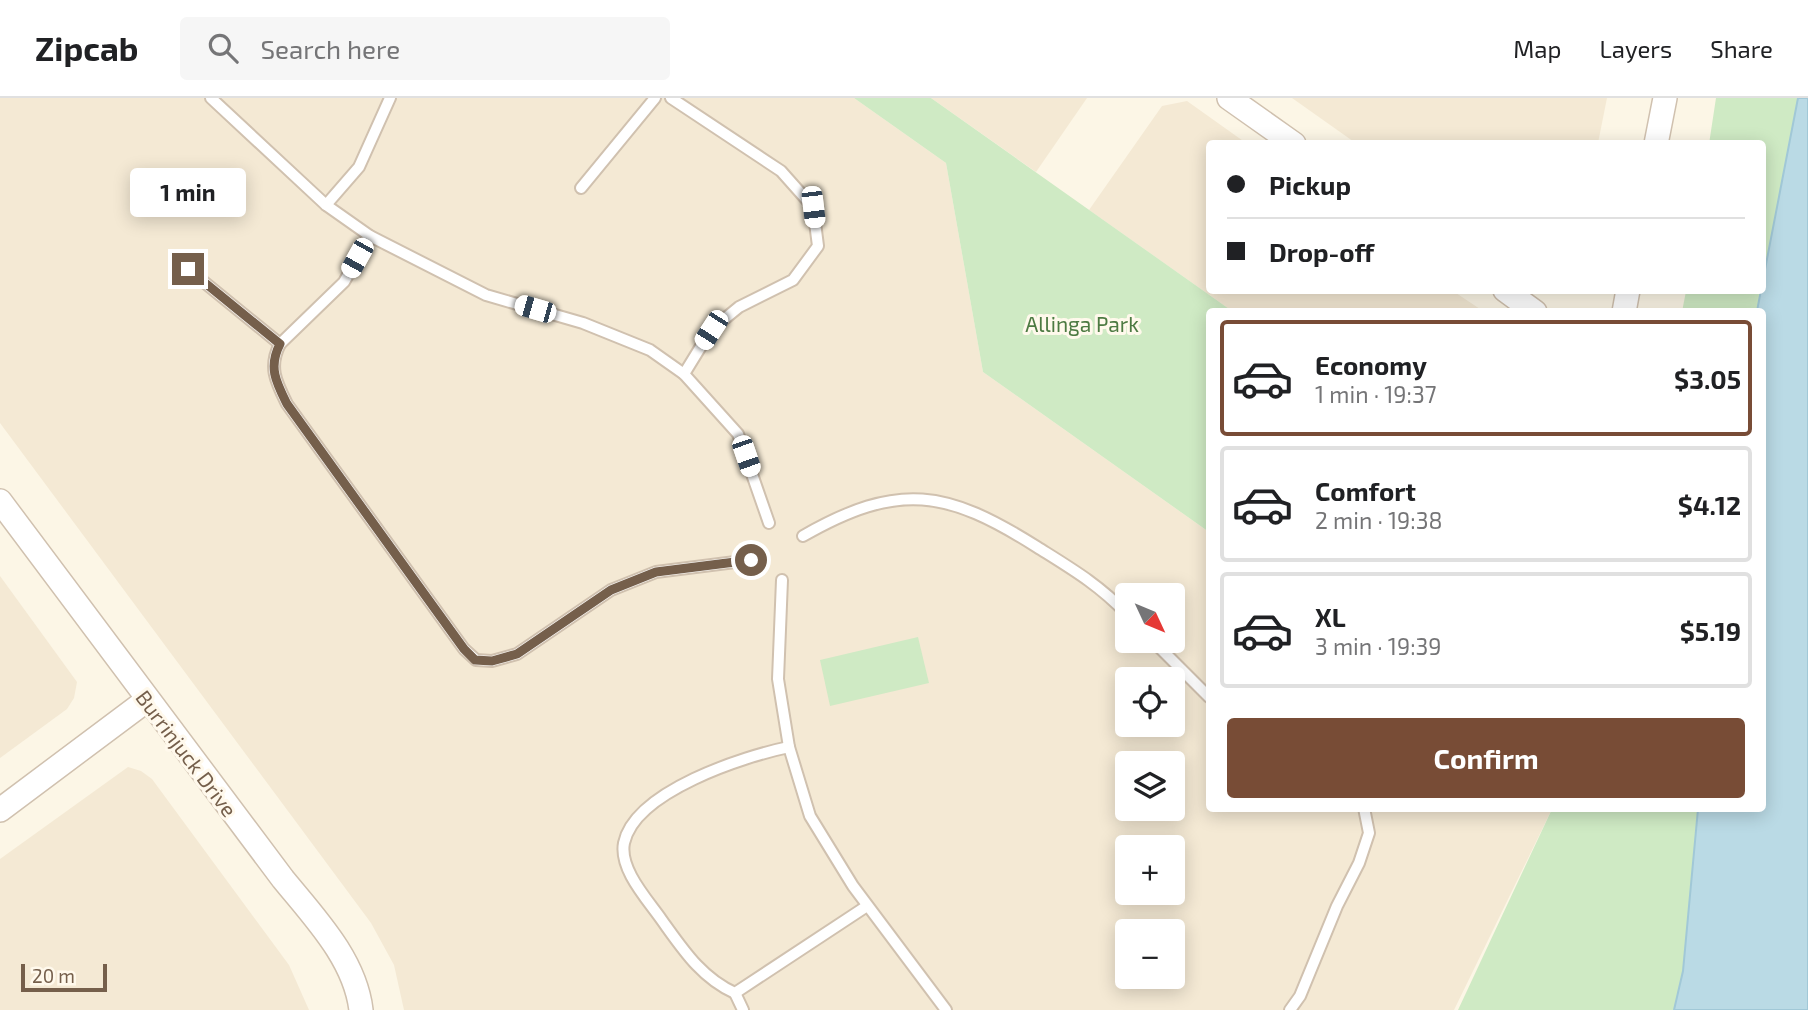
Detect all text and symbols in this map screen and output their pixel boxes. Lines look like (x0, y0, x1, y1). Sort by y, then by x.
search box (180, 17, 670, 80)
text: Zipcab (35, 28, 138, 68)
icon: search (204, 29, 242, 67)
text: Search here (260, 33, 400, 64)
text: Map (1513, 34, 1561, 63)
text: Layers (1599, 34, 1672, 63)
text: Share (1710, 34, 1773, 63)
callout: 1 min (130, 167, 246, 216)
text: Pickup (1269, 169, 1351, 200)
text: 1 min (160, 178, 216, 206)
car (801, 185, 826, 229)
car (338, 235, 377, 281)
text: Drop-off (1269, 236, 1374, 267)
route end (172, 253, 204, 285)
car (512, 293, 559, 325)
car (691, 307, 732, 353)
park label: Allinga Park (1025, 311, 1139, 336)
icon: car (1231, 347, 1294, 410)
text: Economy (1315, 349, 1427, 380)
text: $3.05 (1674, 363, 1741, 394)
text: 1 min · 19:37 (1315, 380, 1437, 408)
car (730, 433, 763, 479)
icon: car (1231, 473, 1294, 536)
text: Comfort (1315, 475, 1416, 506)
text: $4.12 (1678, 489, 1741, 520)
text: 2 min · 19:38 (1315, 506, 1442, 534)
route start (735, 544, 767, 576)
north arrow (1115, 583, 1185, 653)
map controls (1115, 583, 1185, 989)
icon: car (1231, 599, 1294, 662)
text: XL (1315, 601, 1346, 632)
text: $5.19 (1680, 615, 1741, 646)
text: 3 min · 19:39 (1315, 632, 1442, 660)
button: locate (1115, 667, 1185, 737)
street label: Burrinjuck Drive (131, 685, 243, 822)
button: Confirm (1227, 718, 1745, 798)
button: layers (1115, 751, 1185, 821)
button: + (1115, 835, 1185, 905)
button: − (1115, 919, 1185, 989)
scale bar (21, 961, 107, 993)
text: 20 m (32, 964, 75, 987)

